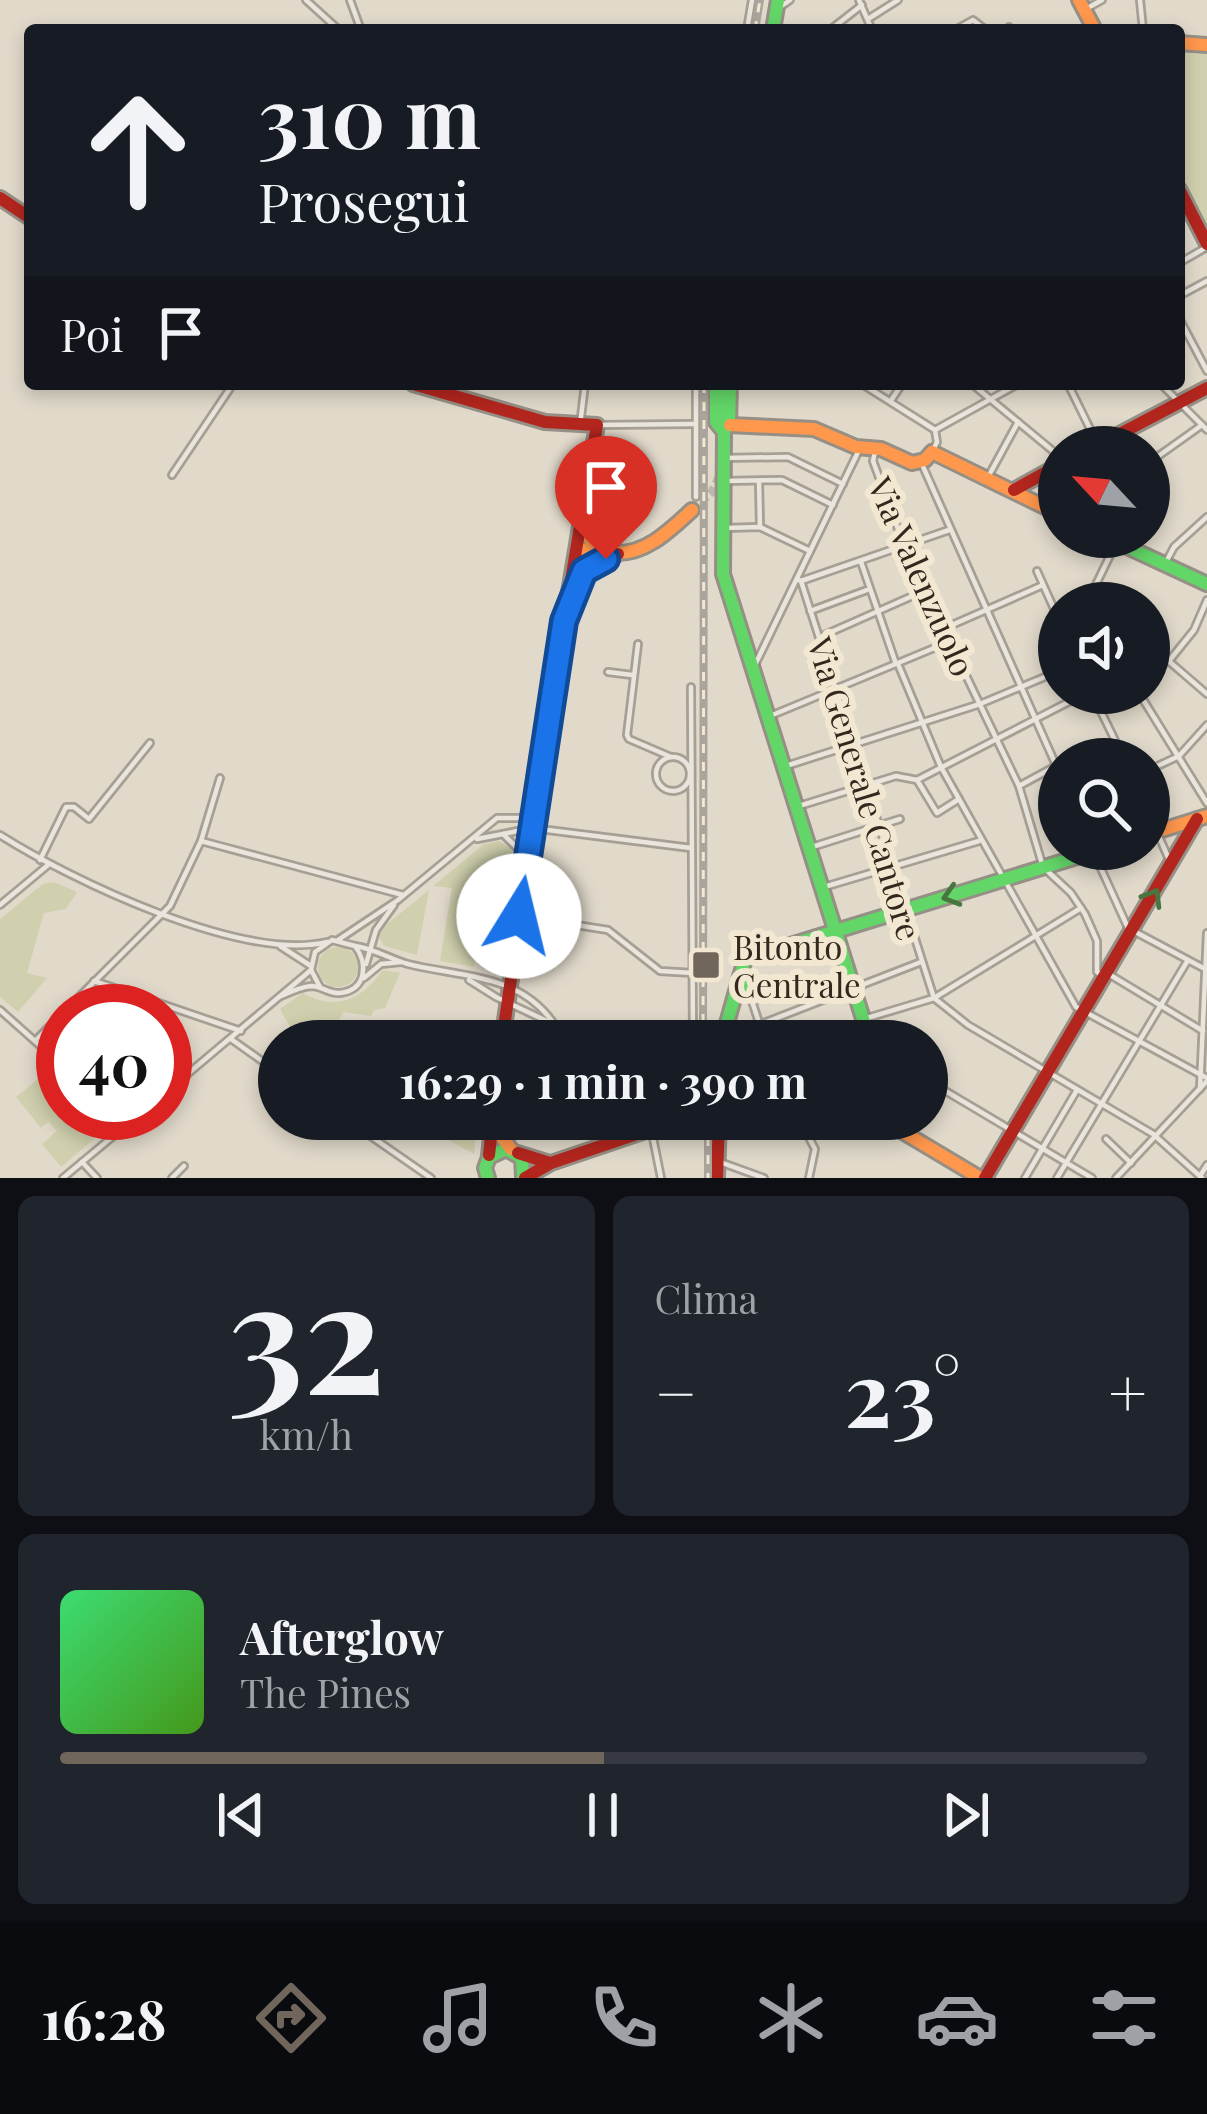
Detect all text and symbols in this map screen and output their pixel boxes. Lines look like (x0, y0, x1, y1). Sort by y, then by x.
text: 310 m (258, 58, 481, 170)
icon: ahead (60, 72, 216, 228)
text: Prosegui (258, 165, 469, 237)
icon: arrive (148, 300, 214, 366)
text: Poi (60, 303, 124, 363)
north arrow (1038, 426, 1170, 558)
map controls (1038, 426, 1170, 870)
pin (555, 436, 657, 559)
icon: arrive (573, 454, 639, 520)
street label: Via Valenzuolo (859, 469, 986, 682)
button: sound (1038, 582, 1170, 714)
street label: Via Generale Cantore (799, 630, 933, 945)
button: search (1038, 738, 1170, 870)
position arrow (456, 853, 582, 979)
one-way arrow (941, 882, 962, 907)
one-way arrow (1139, 888, 1161, 910)
place label: Bitonto Centrale (733, 924, 861, 1006)
marker: Bitonto Centrale (690, 949, 722, 981)
speed limit sign: 40 (36, 984, 192, 1140)
text: 16:29 · 1 min · 390 m (399, 1050, 807, 1110)
text: 32 (227, 1226, 385, 1434)
text: Clima (655, 1272, 758, 1324)
text: 23° (845, 1331, 961, 1451)
text: − (655, 1347, 697, 1435)
text: + (1108, 1347, 1147, 1435)
text: km/h (259, 1408, 353, 1460)
text: Afterglow (240, 1606, 444, 1666)
text: The Pines (240, 1666, 411, 1718)
icon: previous (208, 1782, 274, 1848)
icon: pause (570, 1782, 636, 1848)
icon: next (933, 1782, 999, 1848)
icon: directions (249, 1976, 333, 2060)
icon: music (416, 1976, 500, 2060)
icon: phone (582, 1976, 666, 2060)
icon: climate (749, 1976, 833, 2060)
icon: car (915, 1976, 999, 2060)
icon: filters (1082, 1976, 1166, 2060)
text: 16:28 (41, 1982, 166, 2054)

